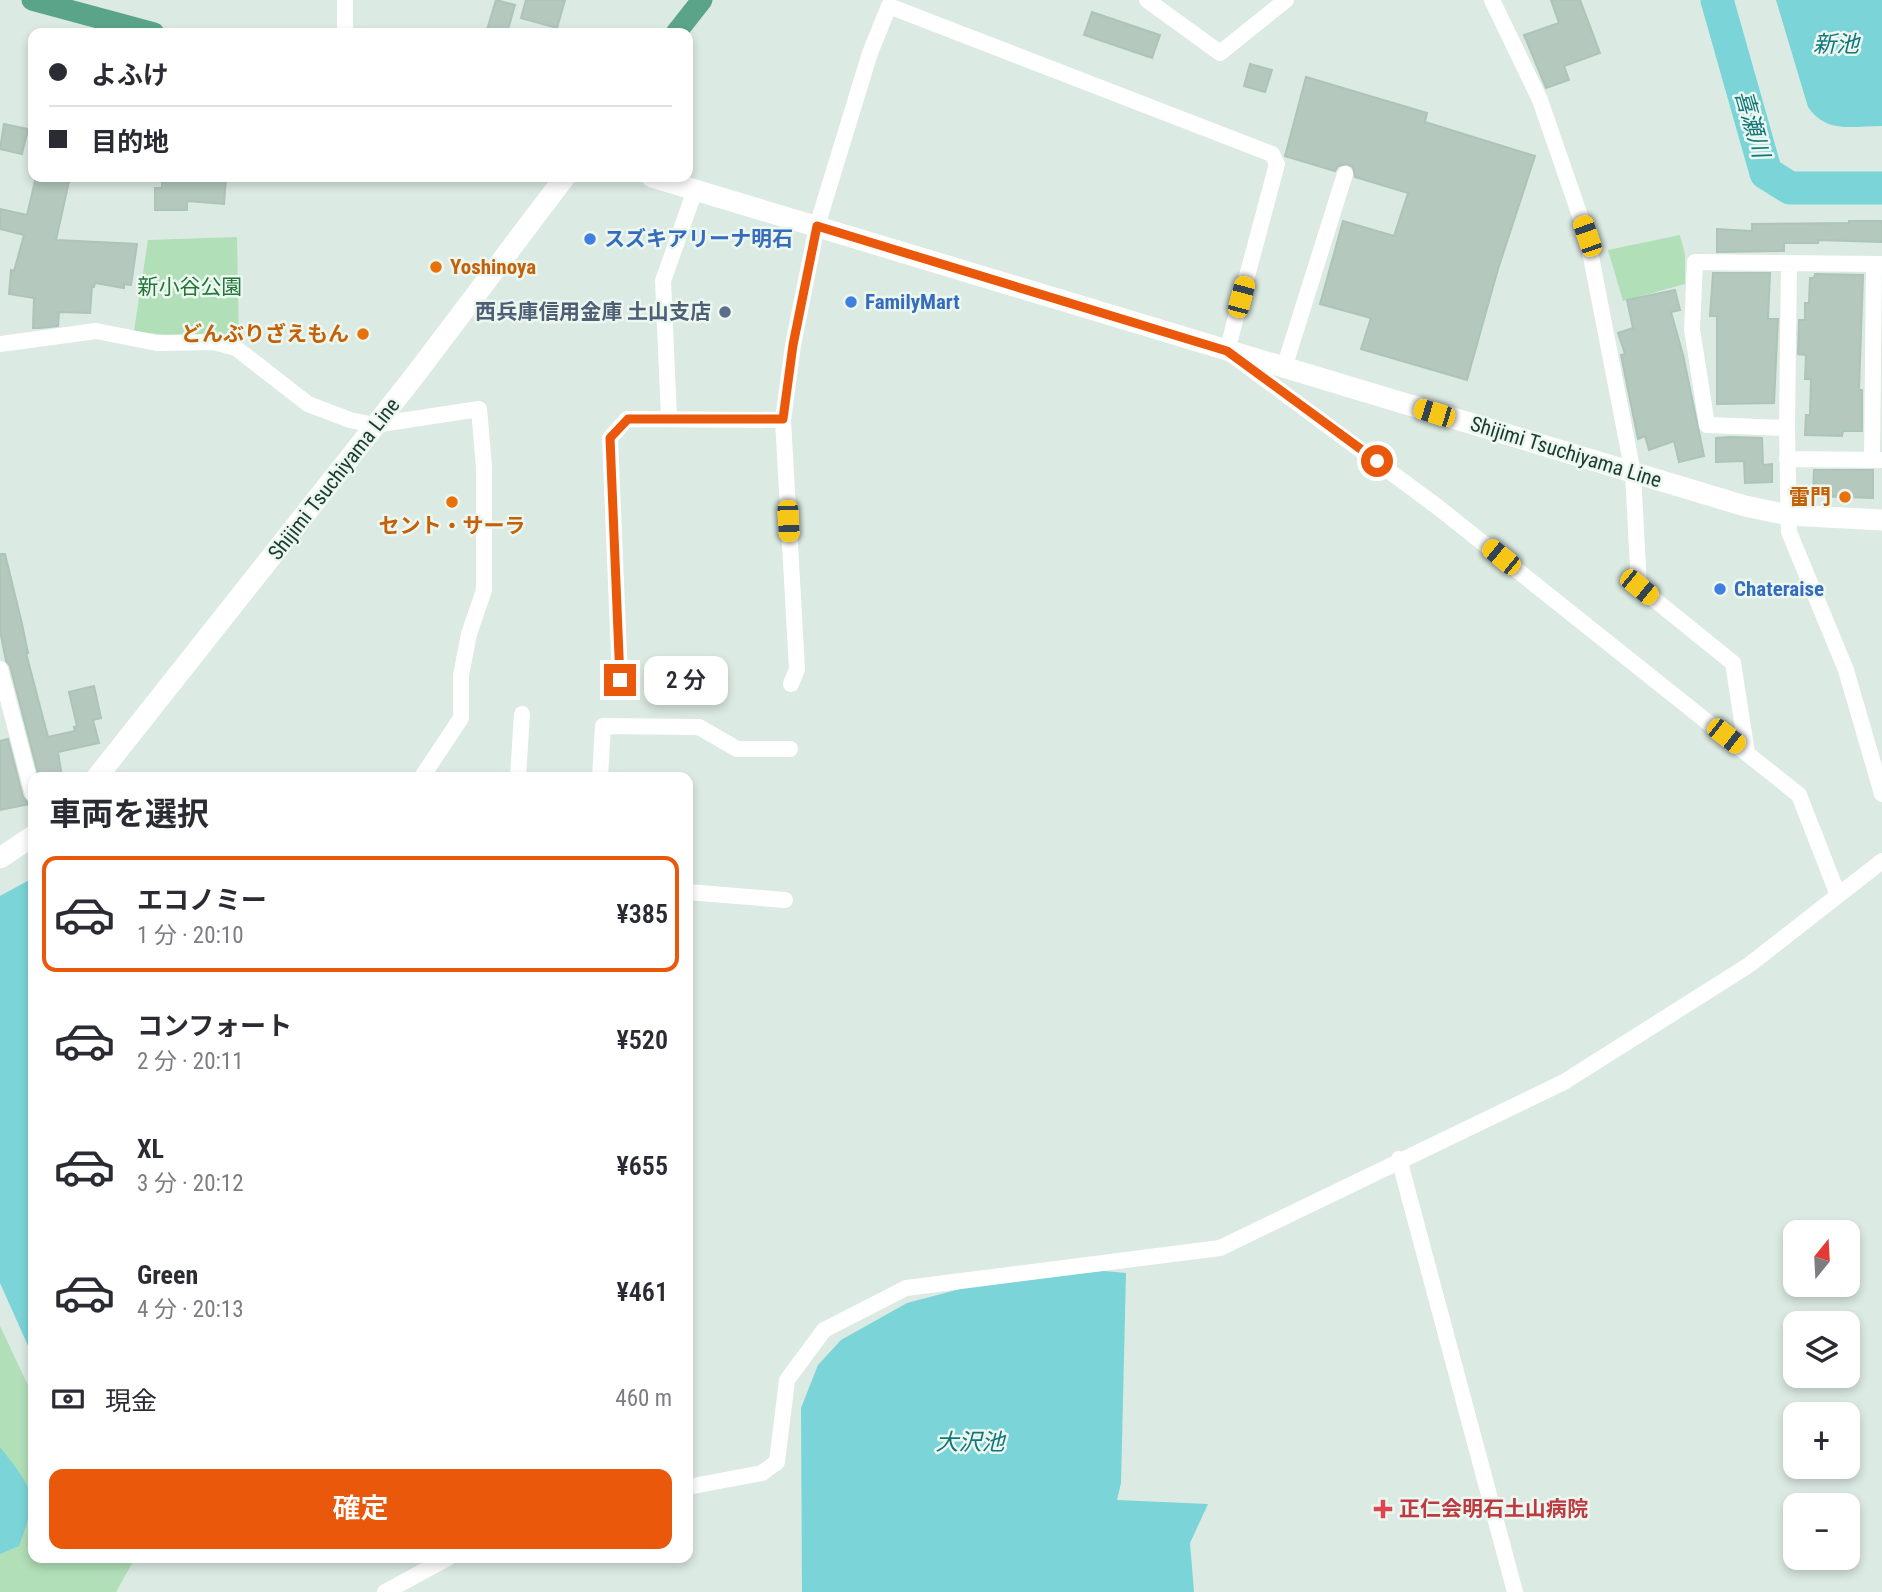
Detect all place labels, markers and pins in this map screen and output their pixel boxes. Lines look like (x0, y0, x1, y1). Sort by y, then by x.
place label: スズキアリーナ明石 (604, 227, 793, 251)
marker: スズキアリーナ明石 (582, 231, 598, 247)
place label: Yoshinoya (450, 255, 536, 279)
marker: Yoshinoya (428, 259, 444, 275)
place label: FamilyMart (865, 290, 960, 314)
marker: FamilyMart (843, 294, 859, 310)
place label: 西兵庫信用金庫 土山支店 (475, 300, 711, 324)
marker: 西兵庫信用金庫 土山支店 (717, 304, 733, 320)
place label: どんぶりざえもん (181, 322, 349, 346)
marker: どんぶりざえもん (355, 326, 371, 342)
place label: 雷門 (1789, 485, 1831, 509)
marker: 雷門 (1837, 489, 1853, 505)
marker: セント・サーラ (444, 494, 460, 510)
place label: セント・サーラ (379, 514, 526, 538)
place label: Chateraise (1734, 577, 1824, 601)
marker: Chateraise (1712, 581, 1728, 597)
place label: 正仁会明石土山病院 (1399, 1497, 1588, 1521)
marker: 正仁会明石土山病院 (1373, 1499, 1393, 1519)

